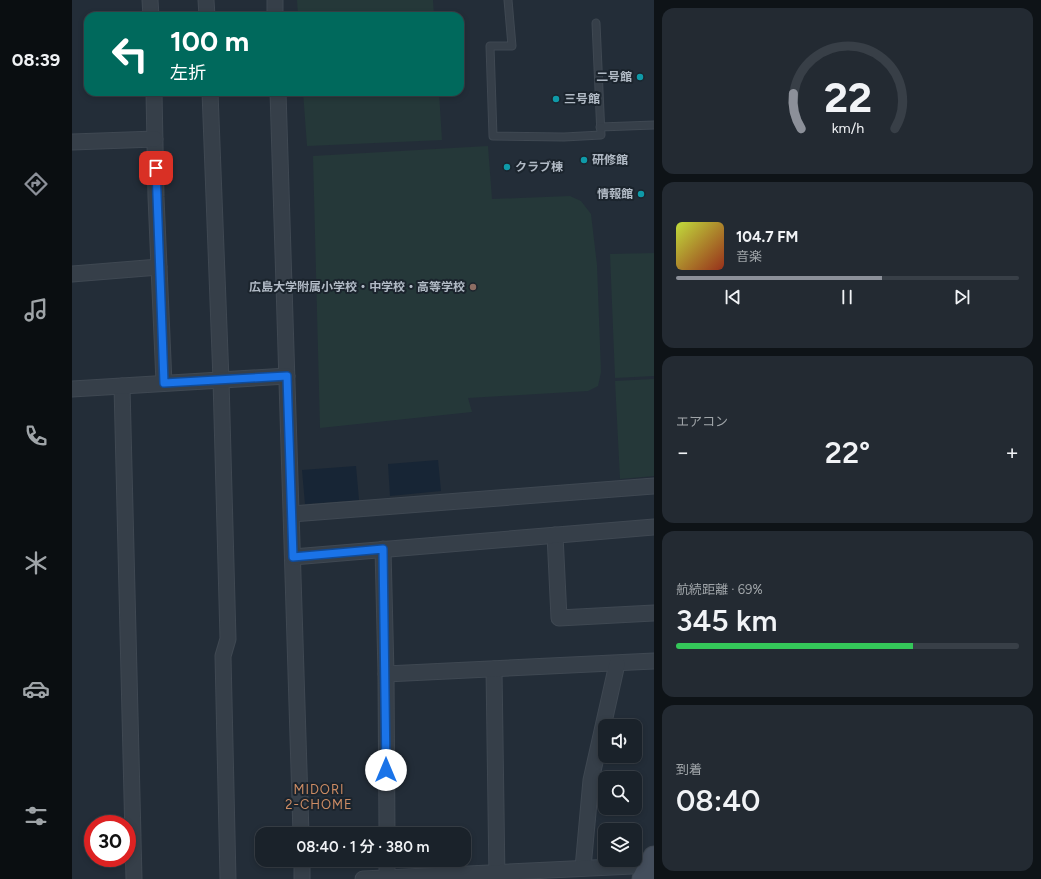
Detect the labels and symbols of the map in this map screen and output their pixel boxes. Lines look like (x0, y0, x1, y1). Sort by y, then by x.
place label: 二号館 (596, 70, 632, 84)
marker: 二号館 (635, 72, 645, 82)
place label: 三号館 (564, 92, 600, 106)
marker: 三号館 (551, 94, 561, 104)
pin (139, 151, 173, 185)
place label: 研修館 (592, 153, 628, 167)
marker: 研修館 (579, 155, 589, 165)
place label: クラブ棟 (515, 160, 563, 174)
marker: クラブ棟 (502, 162, 512, 172)
place label: 情報館 (597, 187, 633, 201)
marker: 情報館 (636, 189, 646, 199)
place label: 広島大学附属小学校・中学校・高等学校 (249, 280, 465, 294)
marker: 広島大学附属小学校・中学校・高等学校 (468, 282, 478, 292)
position arrow (365, 749, 407, 791)
district label: MIDORI 2-CHOME (285, 782, 353, 812)
speed limit sign: 30 (84, 815, 136, 867)

